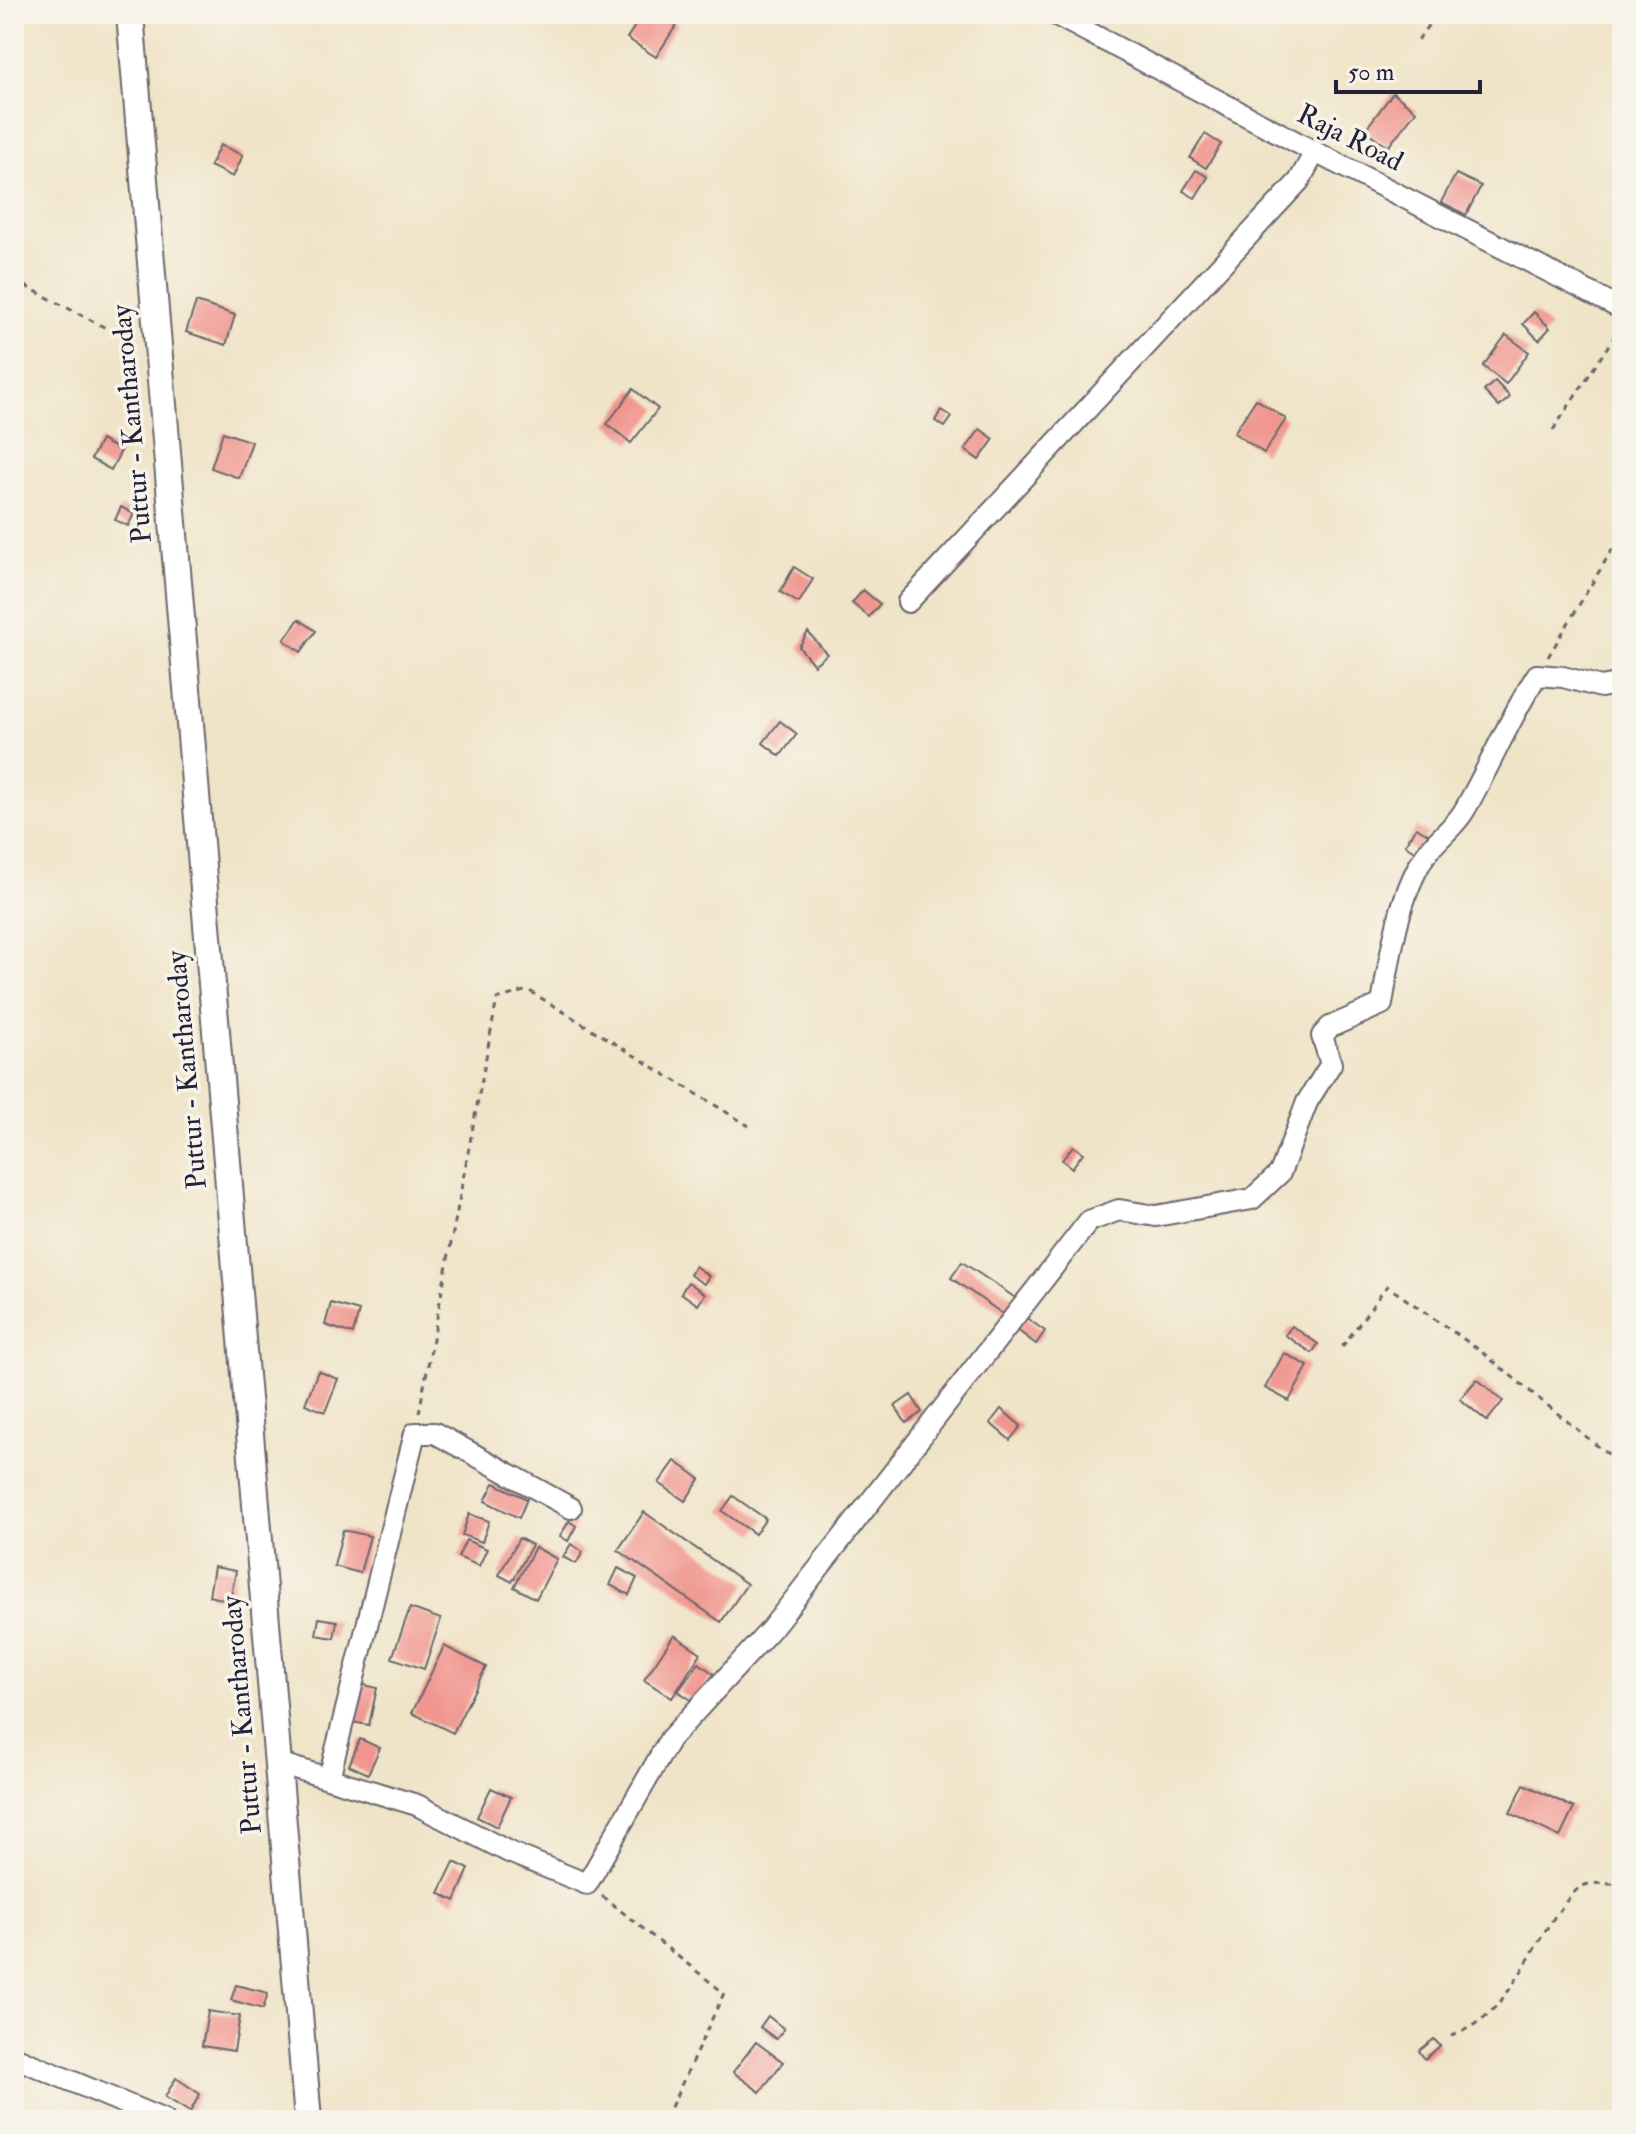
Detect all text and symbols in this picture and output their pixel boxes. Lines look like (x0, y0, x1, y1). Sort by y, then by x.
scale bar (1336, 44, 1480, 94)
text: 50 m (1348, 57, 1395, 88)
street label: Raja Road (1291, 97, 1409, 180)
street label: Puttur - Kantharoday (104, 303, 160, 545)
street label: Puttur - Kantharoday (159, 949, 215, 1191)
street label: Puttur - Kantharoday (214, 1594, 270, 1836)

